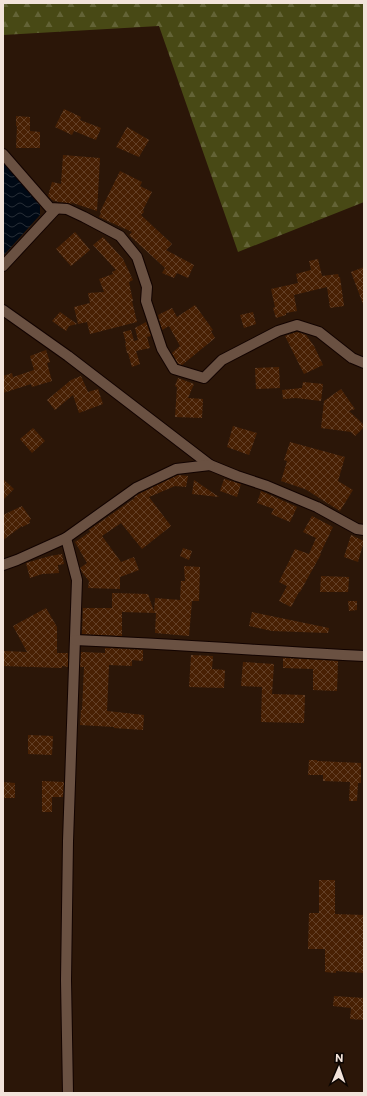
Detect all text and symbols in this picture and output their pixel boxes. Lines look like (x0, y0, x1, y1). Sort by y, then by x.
north arrow (319, 1048, 359, 1088)
text: N (335, 1051, 344, 1064)

